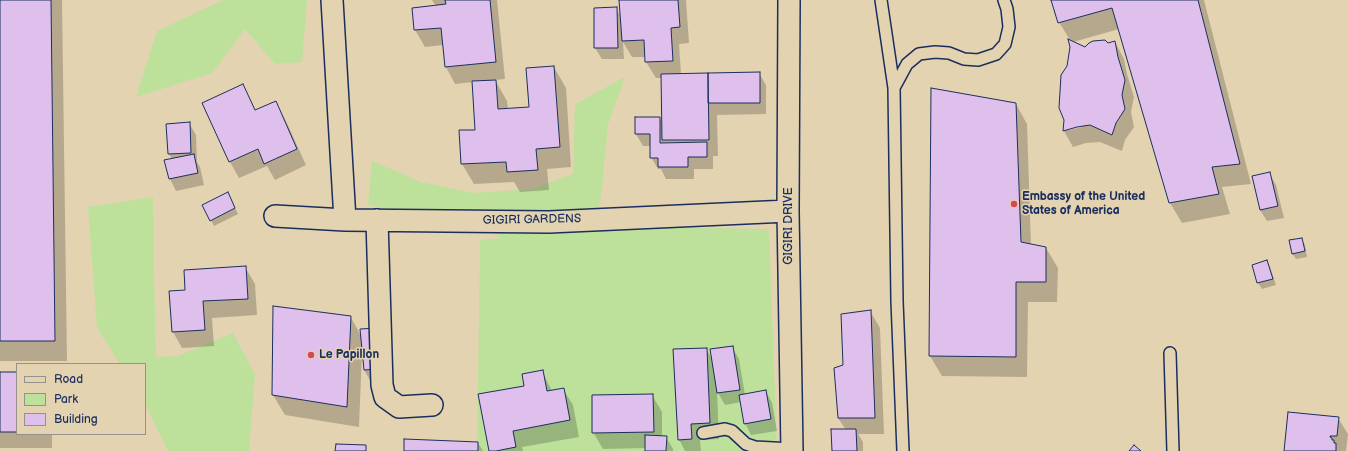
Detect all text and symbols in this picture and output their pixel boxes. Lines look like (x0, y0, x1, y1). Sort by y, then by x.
street label: GIGIRI DRIVE (782, 187, 796, 265)
place label: Embassy of the United States of America (1022, 190, 1145, 218)
marker: Embassy of the United States of America (1009, 199, 1019, 209)
street label: GIGIRI GARDENS (483, 212, 581, 228)
place label: Le Papillon (319, 348, 379, 362)
marker: Le Papillon (306, 350, 316, 360)
legend (16, 363, 146, 435)
text: Road (54, 372, 83, 387)
text: Park (54, 392, 78, 407)
text: Building (54, 412, 98, 427)

